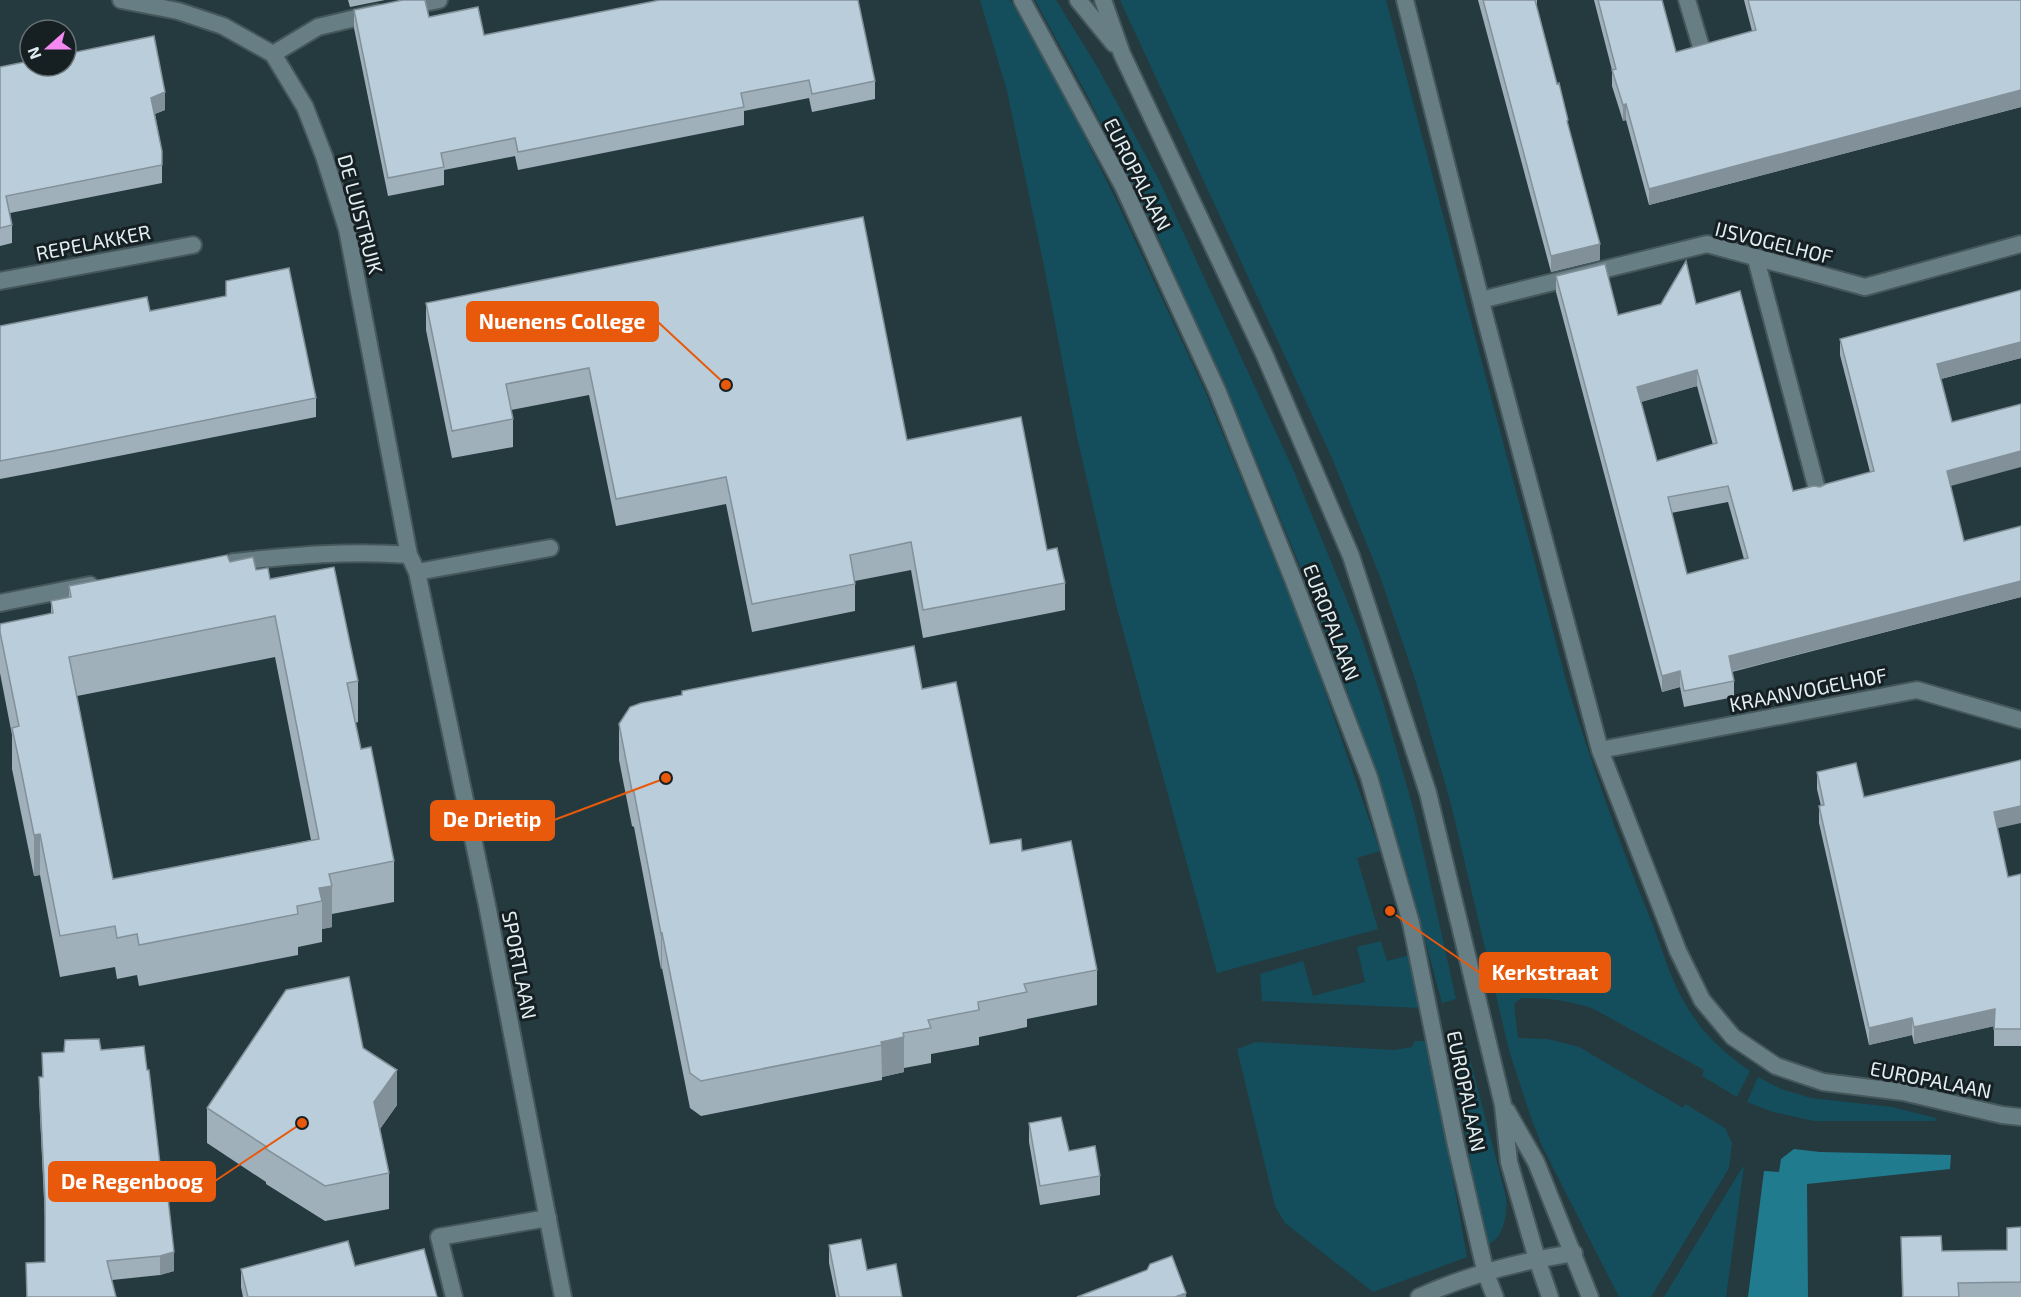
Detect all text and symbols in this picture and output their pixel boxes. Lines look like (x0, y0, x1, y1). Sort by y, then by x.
north arrow (18, 18, 78, 78)
text: N (23, 45, 44, 62)
street label: EUROPALAAN (1099, 114, 1177, 234)
street label: DE LUISTRUIK (333, 151, 389, 277)
street label: IJSVOGELHOF (1713, 216, 1835, 268)
street label: REPELAKKER (34, 219, 152, 265)
callout: Nuenens College (467, 302, 658, 341)
text: Nuenens College (479, 308, 645, 333)
street label: EUROPALAAN (1299, 560, 1365, 684)
street label: KRAANVOGELHOF (1727, 662, 1889, 716)
callout: De Drietip (431, 801, 554, 840)
text: De Drietip (443, 806, 541, 831)
street label: SPORTLAAN (498, 909, 542, 1021)
callout: Kerkstraat (1480, 953, 1610, 992)
text: Kerkstraat (1492, 959, 1599, 984)
street label: EUROPALAAN (1442, 1028, 1492, 1154)
street label: EUROPALAAN (1868, 1055, 1994, 1103)
callout: De Regenboog (49, 1162, 215, 1201)
text: De Regenboog (61, 1168, 203, 1193)

